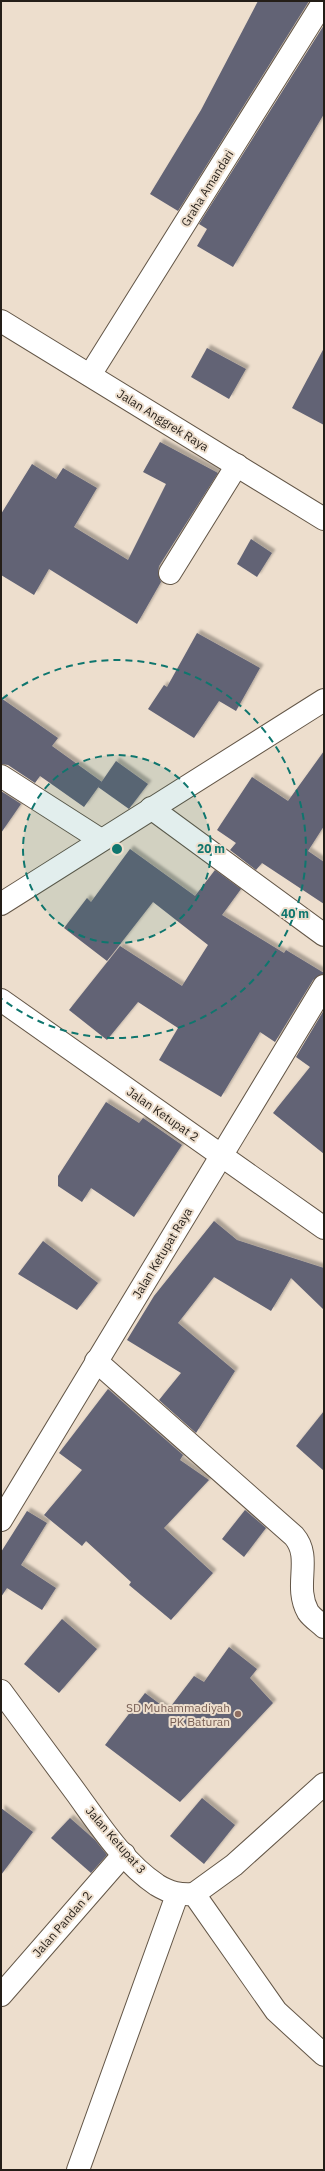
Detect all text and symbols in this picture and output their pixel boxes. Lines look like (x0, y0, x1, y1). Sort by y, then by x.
street label: Graha Amandari (178, 147, 236, 229)
street label: Jalan Anggrek Raya (114, 386, 212, 455)
text: 20 m (197, 841, 225, 856)
centre of rings (110, 842, 124, 856)
text: 40 m (281, 906, 309, 921)
street label: Jalan Ketupat 2 (124, 1084, 202, 1144)
street label: Jalan Ketupat Raya (129, 1204, 195, 1301)
place label: SD Muhammadiyah PK Baturan (126, 1700, 230, 1729)
marker: SD Muhammadiyah PK Baturan (233, 1709, 243, 1719)
street label: Jalan Ketupat 3 (83, 1803, 149, 1877)
street label: Jalan Pandan 2 (29, 1888, 95, 1960)

